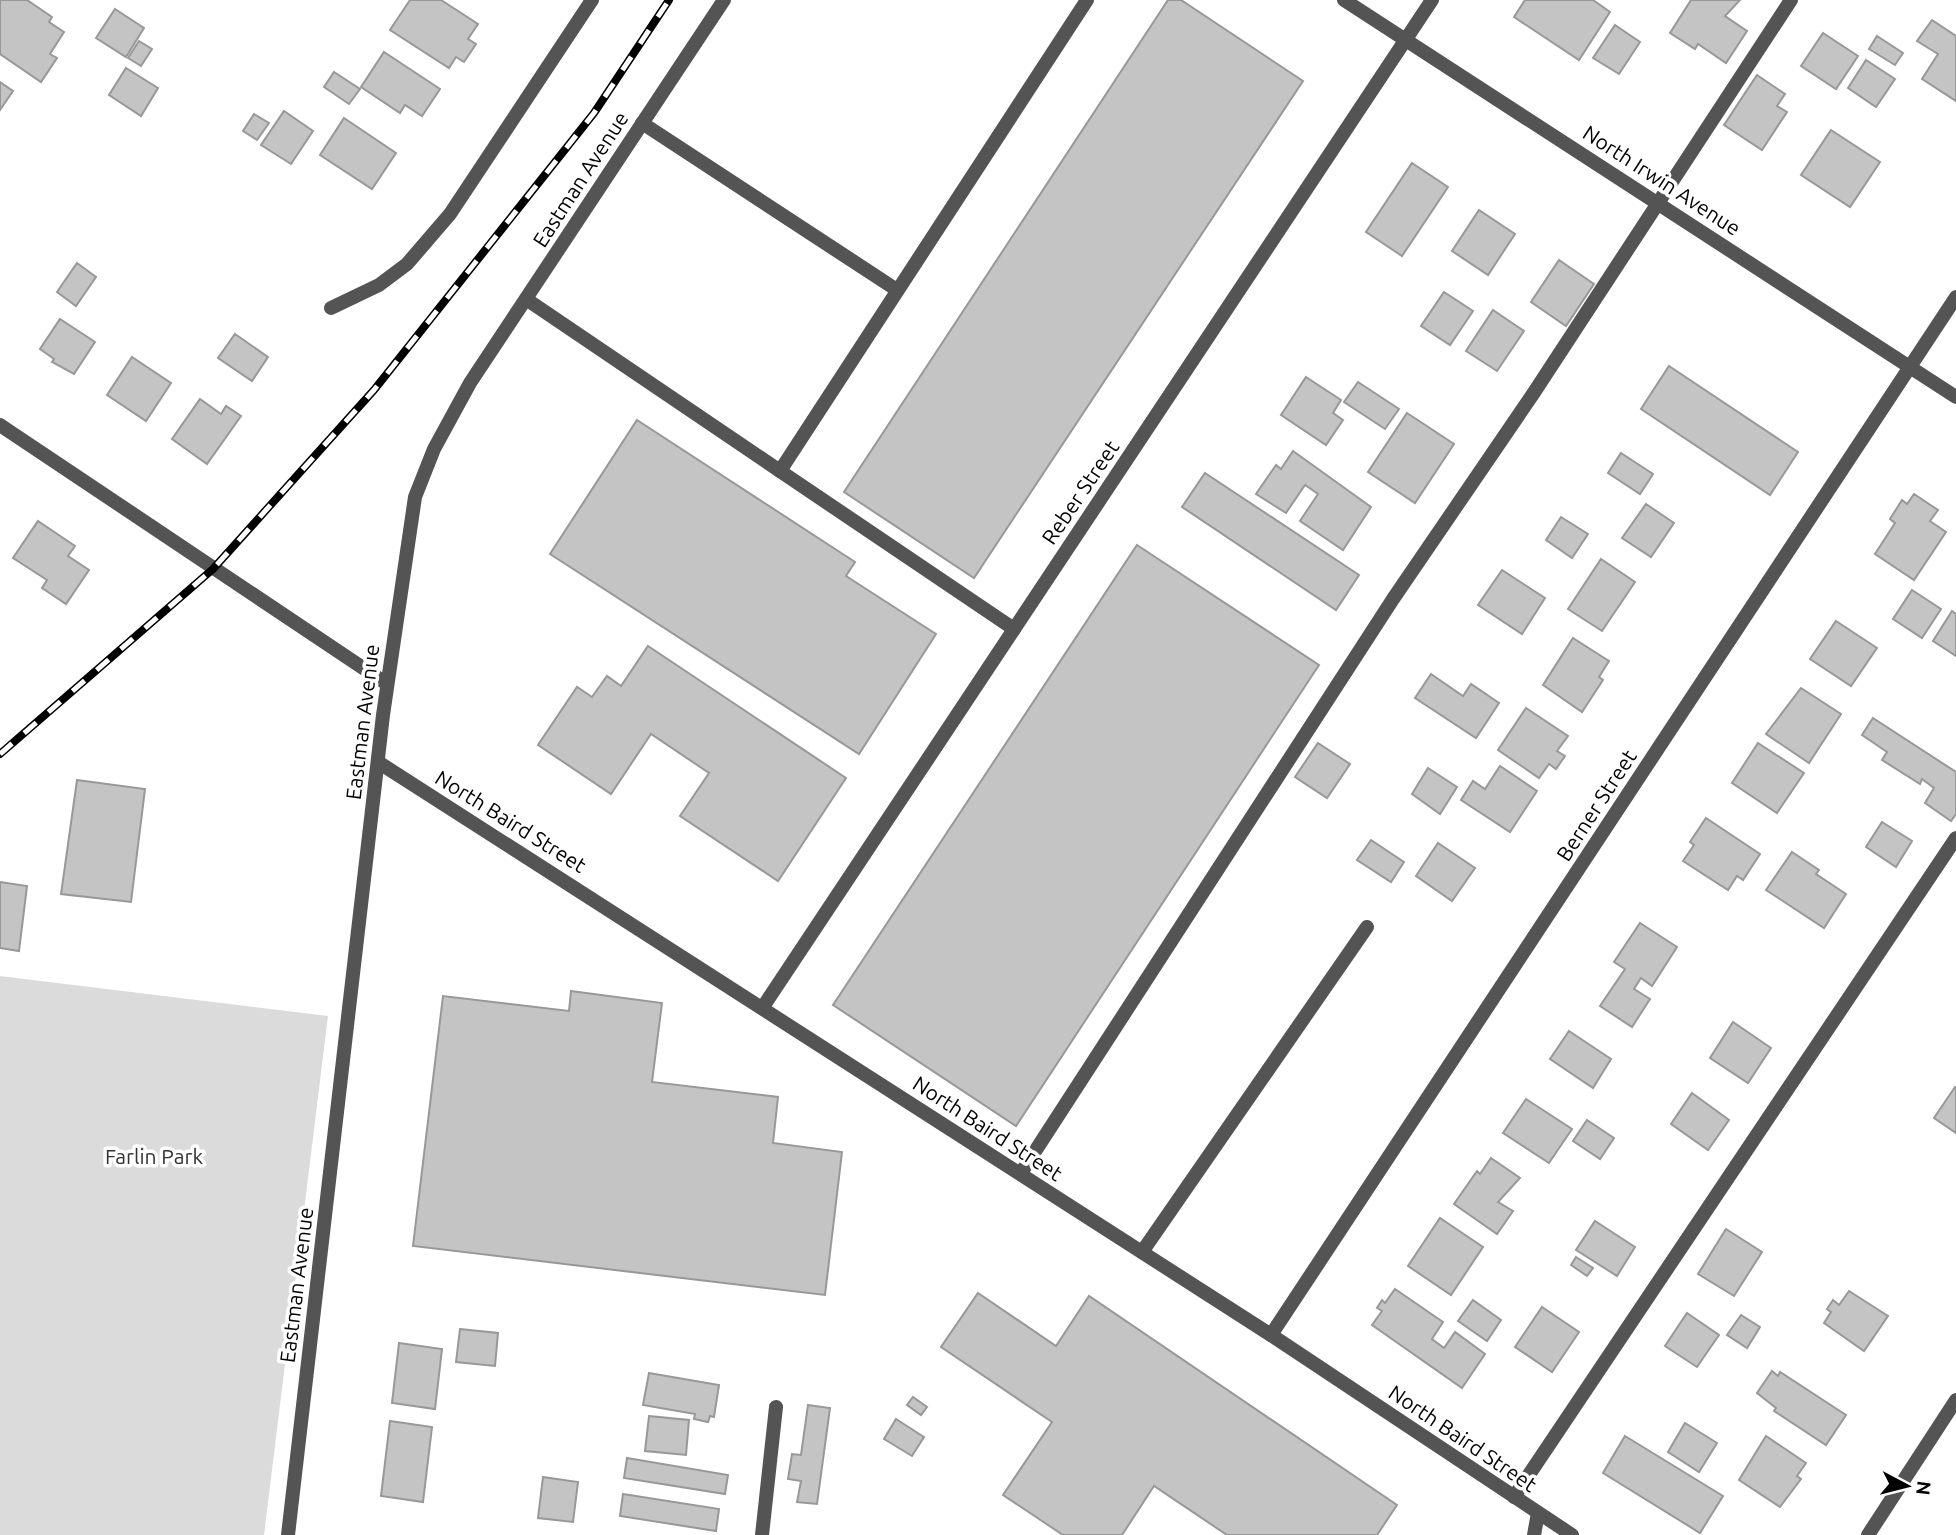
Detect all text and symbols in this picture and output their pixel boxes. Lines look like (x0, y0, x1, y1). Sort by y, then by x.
street label: Eastman Avenue (527, 107, 633, 251)
street label: North Irwin Avenue (1579, 120, 1745, 240)
street label: Reber Street (1037, 436, 1123, 548)
street label: Eastman Avenue (341, 643, 383, 801)
street label: Berner Street (1551, 745, 1641, 865)
street label: North Baird Street (431, 765, 591, 877)
street label: North Baird Street (909, 1071, 1067, 1185)
park label: Farlin Park (105, 1144, 203, 1168)
street label: Eastman Avenue (275, 1206, 317, 1364)
street label: North Baird Street (1385, 1380, 1541, 1496)
north arrow (1872, 1451, 1942, 1521)
text: N (1912, 1480, 1936, 1496)

